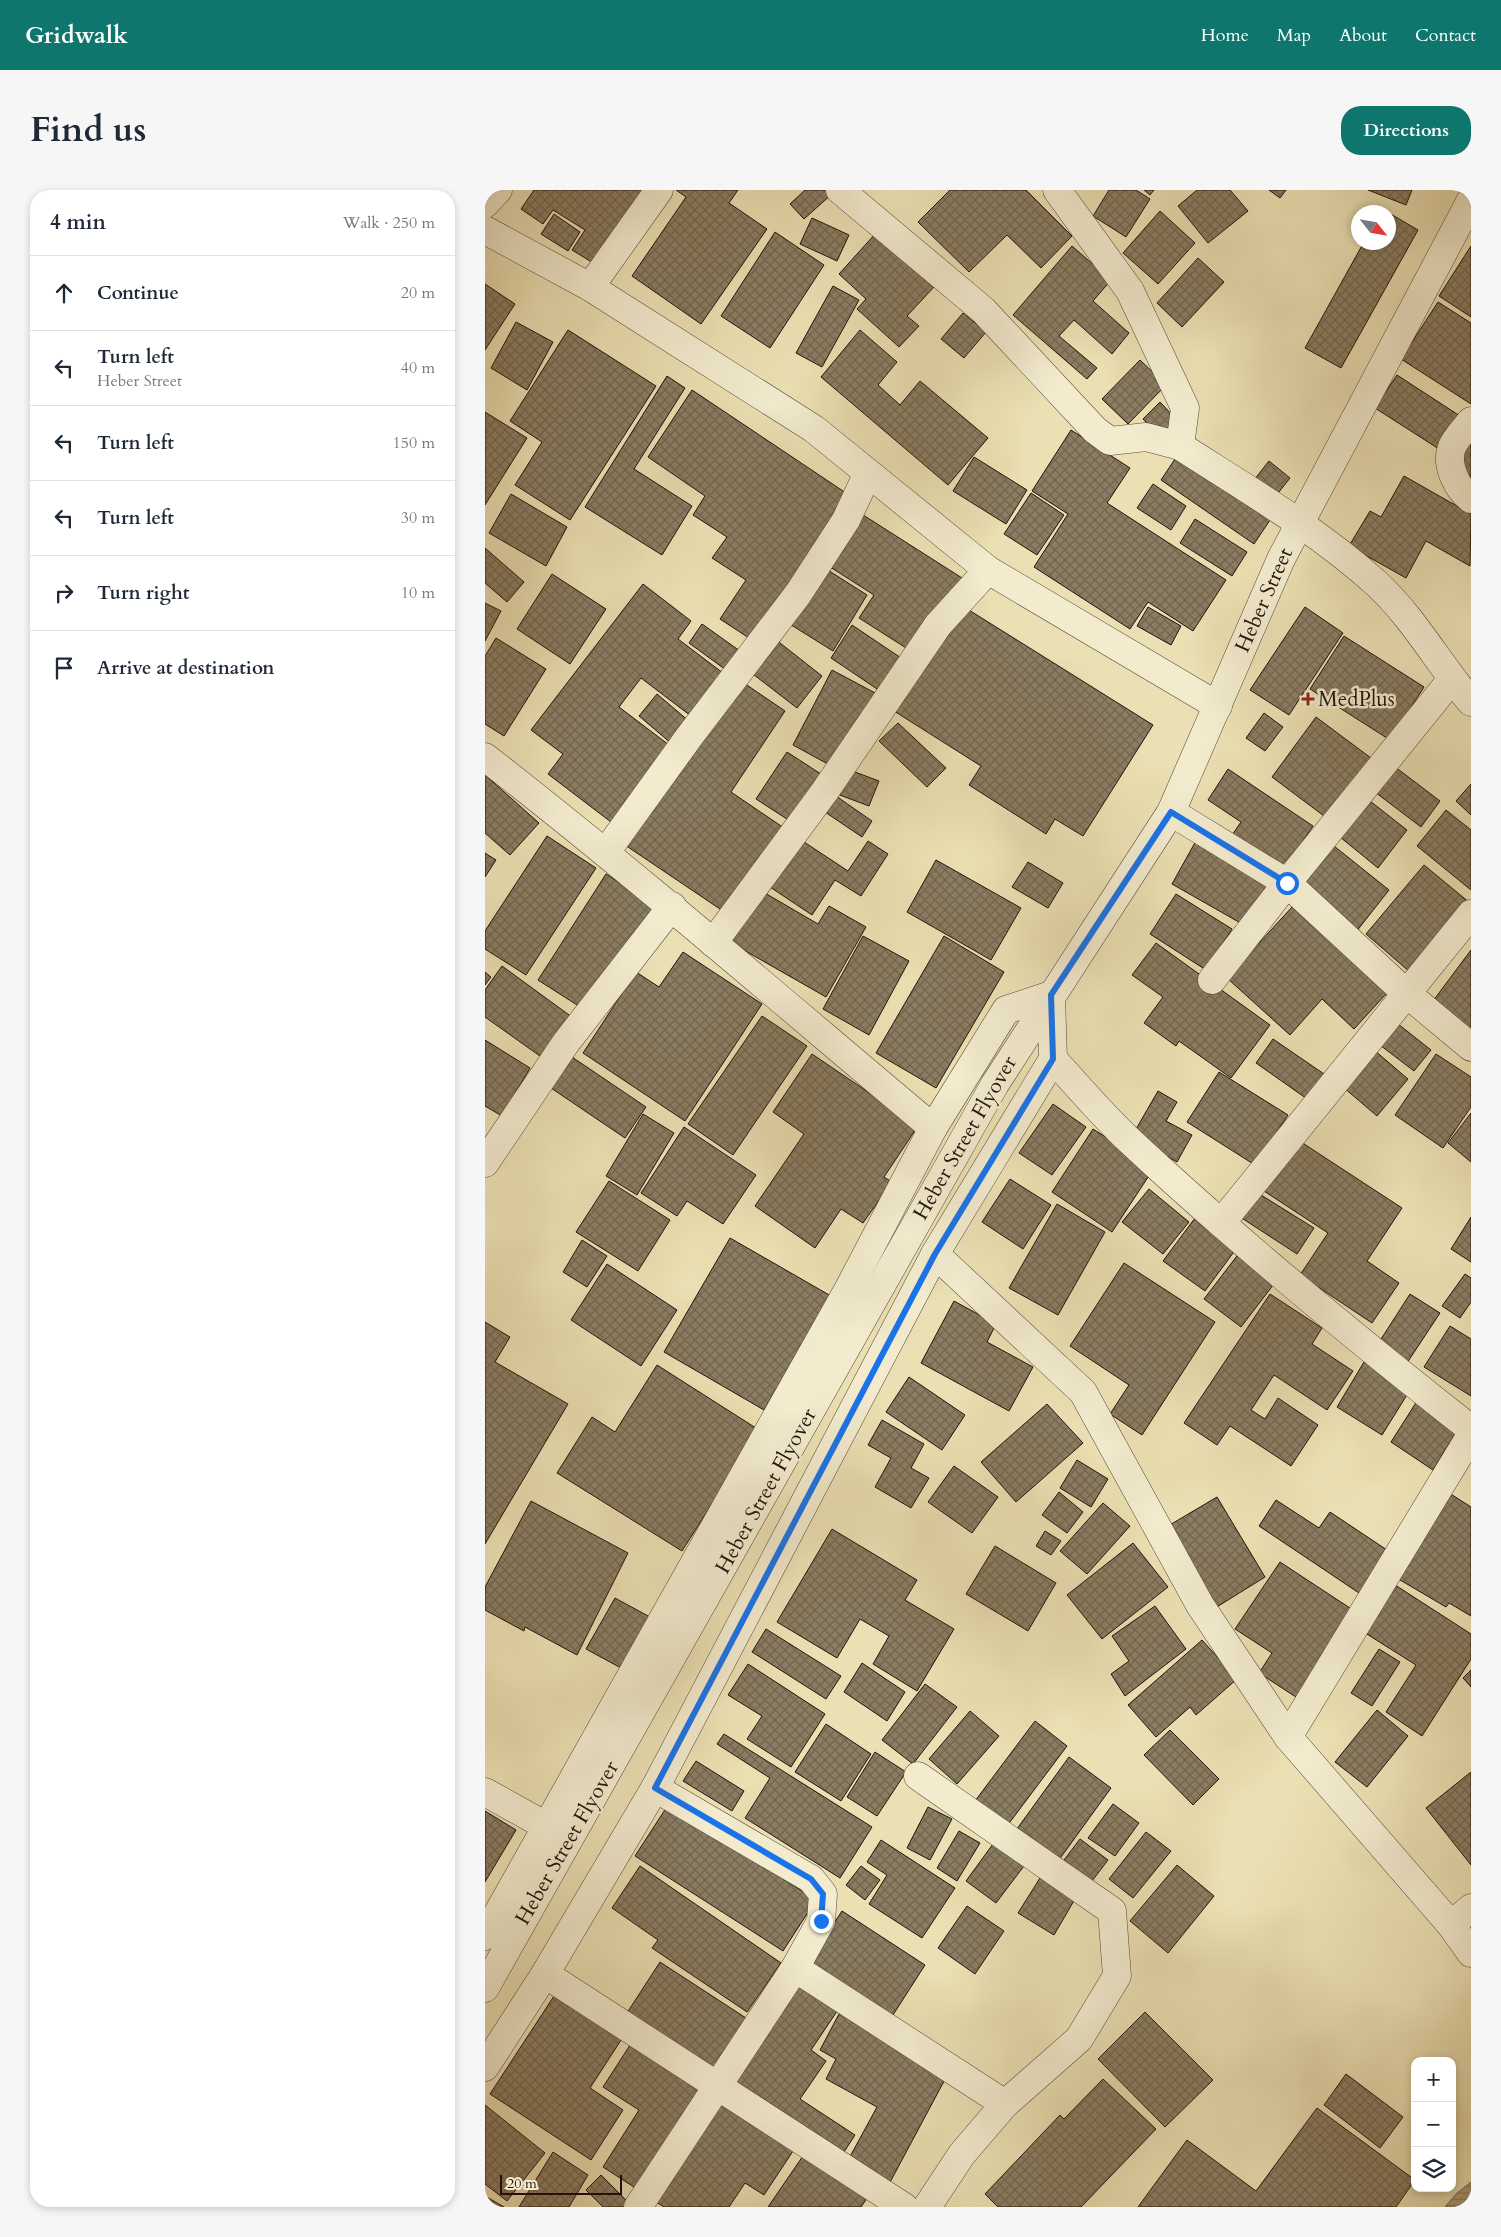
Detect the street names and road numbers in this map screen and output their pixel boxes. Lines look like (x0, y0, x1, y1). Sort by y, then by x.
street label: Heber Street (1228, 543, 1300, 657)
street label: Heber Street Flyover (906, 1050, 1024, 1225)
street label: Heber Street Flyover (708, 1403, 824, 1579)
street label: Heber Street Flyover (508, 1755, 626, 1930)

